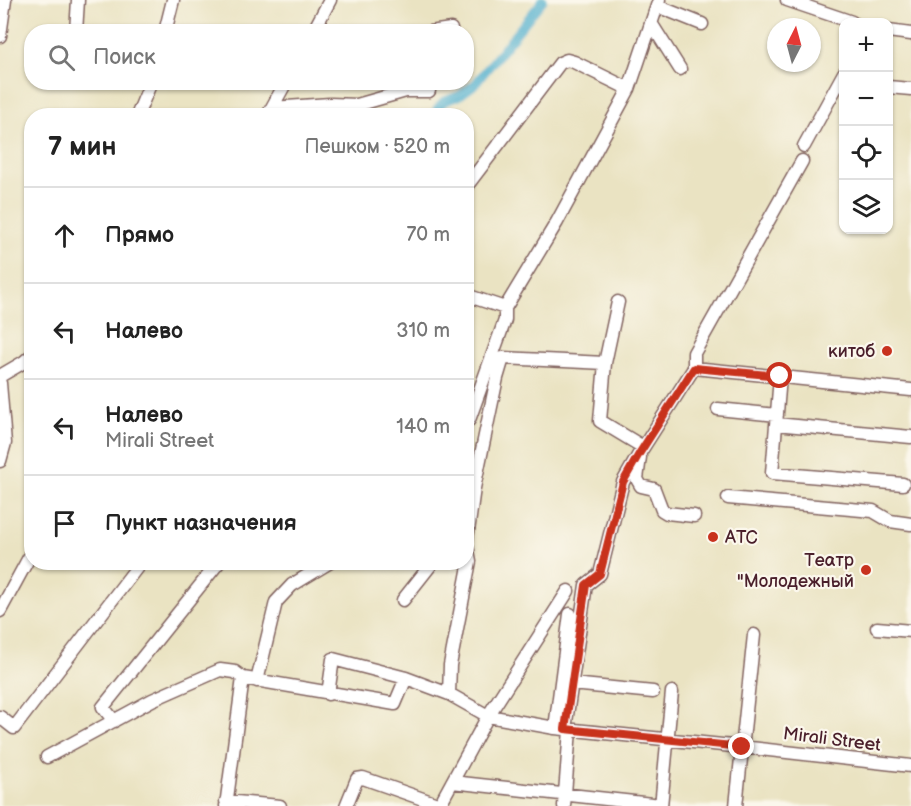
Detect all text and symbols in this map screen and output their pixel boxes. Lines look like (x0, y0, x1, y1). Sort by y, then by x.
north arrow (767, 18, 821, 72)
map controls (839, 18, 893, 234)
button: + (839, 18, 893, 72)
search box (24, 24, 474, 90)
icon: search (45, 41, 78, 74)
text: Поиск (93, 44, 156, 71)
button: − (839, 72, 893, 126)
button: locate (839, 126, 893, 180)
text: 7 мин (48, 132, 116, 163)
text: Пешком · 520 m (305, 135, 450, 159)
button: layers (839, 180, 893, 234)
icon: ahead (48, 219, 81, 252)
text: Прямо (105, 222, 174, 249)
text: 70 m (406, 223, 450, 247)
icon: left (48, 315, 81, 348)
text: Налево (105, 318, 183, 345)
text: 310 m (396, 319, 450, 343)
place label: китоб (828, 341, 875, 362)
marker: китоб (880, 344, 894, 358)
route start (766, 362, 792, 388)
text: Налево (105, 402, 183, 429)
icon: left (48, 411, 81, 444)
text: 140 m (396, 415, 450, 439)
text: Mirali Street (105, 429, 214, 453)
icon: arrive (48, 507, 81, 540)
text: Пункт назначения (105, 510, 297, 537)
place label: АТС (724, 527, 758, 548)
marker: АТС (706, 530, 720, 544)
place label: Театр "Молодежный (737, 550, 854, 592)
marker: Театр "Молодежный (859, 563, 873, 577)
street label: Mirali Street (782, 723, 882, 756)
route end (728, 733, 754, 759)

